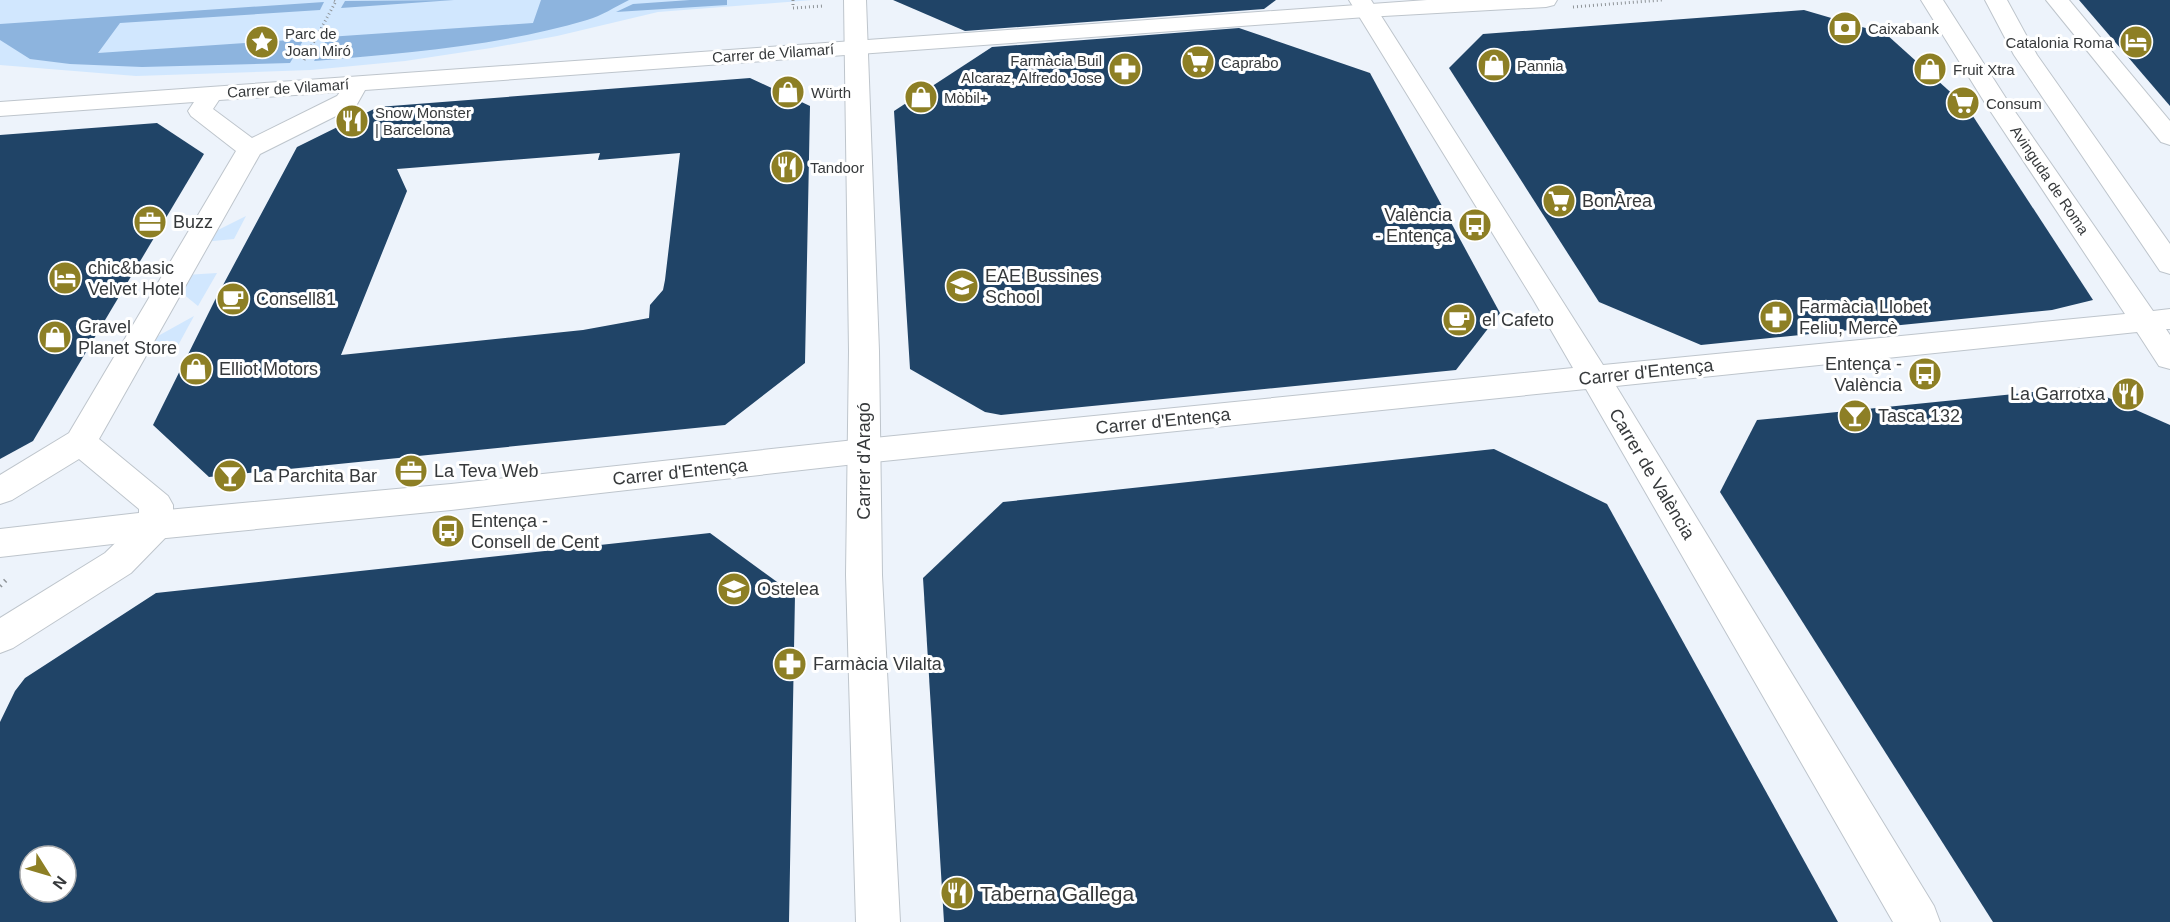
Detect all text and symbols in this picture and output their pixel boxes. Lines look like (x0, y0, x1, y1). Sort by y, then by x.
bank icon: Caixabank (1827, 10, 1863, 46)
place label: Caixabank (1868, 20, 1939, 37)
place icon: Parc de Joan Miró (244, 24, 280, 60)
hotel icon: Catalonia Roma (2118, 24, 2154, 60)
place label: Parc de Joan Miró (285, 25, 351, 59)
place label: Catalonia Roma (2005, 34, 2114, 51)
street label: Carrer de Vilamarí (711, 40, 835, 66)
supermarket icon: Caprabo (1180, 44, 1216, 80)
shop icon: Pannia (1476, 47, 1512, 83)
pharmacy icon: Farmàcia Buil Alcaraz, Alfredo Jose (1107, 51, 1143, 87)
shop icon: Fruit Xtra (1912, 51, 1948, 87)
place label: Farmàcia Buil Alcaraz, Alfredo Jose (961, 52, 1102, 86)
place label: Caprabo (1221, 54, 1279, 71)
place label: Pannia (1517, 57, 1564, 74)
place label: Fruit Xtra (1953, 61, 2015, 78)
shop icon: Würth (770, 74, 806, 110)
street label: Carrer de Vilamarí (226, 75, 350, 101)
shop icon: Mòbil+ (903, 79, 939, 115)
place label: Würth (811, 84, 851, 101)
supermarket icon: Consum (1945, 85, 1981, 121)
place label: Mòbil+ (944, 89, 989, 106)
place label: Consum (1986, 95, 2042, 112)
restaurant icon: Snow Monster | Barcelona (334, 103, 370, 139)
place label: Snow Monster | Barcelona (375, 104, 471, 138)
street label: Avinguda de Roma (2007, 122, 2093, 238)
restaurant icon: Tandoor (769, 149, 805, 185)
place label: Tandoor (810, 159, 864, 176)
supermarket icon: BonÀrea (1541, 183, 1577, 219)
place label: BonÀrea (1582, 191, 1653, 211)
office icon: Buzz (132, 204, 168, 240)
place label: València - Entença (1375, 205, 1453, 246)
bus stop icon: València - Entença (1457, 207, 1493, 243)
place label: Buzz (173, 212, 213, 232)
place label: chic&basic Velvet Hotel (88, 258, 184, 299)
hotel icon: chic&basic Velvet Hotel (47, 260, 83, 296)
place label: EAE Bussines School (985, 266, 1099, 307)
school or university icon: EAE Bussines School (944, 268, 980, 304)
cafe icon: Consell81 (215, 281, 251, 317)
place label: Consell81 (256, 289, 336, 309)
place label: Farmàcia Llobet Feliu, Mercè (1799, 297, 1928, 338)
pharmacy icon: Farmàcia Llobet Feliu, Mercè (1758, 299, 1794, 335)
cafe icon: el Cafeto (1441, 302, 1477, 338)
place label: el Cafeto (1482, 310, 1554, 330)
place label: Gravel Planet Store (78, 317, 177, 358)
shop icon: Gravel Planet Store (37, 319, 73, 355)
shop icon: Elliot Motors (178, 351, 214, 387)
place label: Entença - València (1825, 354, 1903, 395)
street label: Carrer d'Entença (1578, 355, 1715, 389)
bus stop icon: Entença - València (1907, 356, 1943, 392)
place label: Elliot Motors (219, 359, 318, 379)
restaurant icon: La Garrotxa (2110, 376, 2146, 412)
place label: La Garrotxa (2010, 384, 2106, 404)
bar icon: Tasca 132 (1837, 398, 1873, 434)
street label: Carrer d'Aragó (854, 402, 874, 520)
street label: Carrer d'Entença (1095, 404, 1232, 438)
street label: Carrer de València (1605, 405, 1699, 544)
place label: Tasca 132 (1878, 406, 1960, 426)
office icon: La Teva Web (393, 453, 429, 489)
street label: Carrer d'Entença (612, 455, 749, 489)
bar icon: La Parchita Bar (212, 458, 248, 494)
place label: La Teva Web (434, 461, 538, 481)
place label: La Parchita Bar (253, 466, 377, 486)
place label: Entença - Consell de Cent (471, 511, 599, 552)
bus stop icon: Entença - Consell de Cent (430, 513, 466, 549)
school or university icon: Ostelea (716, 571, 752, 607)
place label: Ostelea (757, 579, 820, 599)
pharmacy icon: Farmàcia Vilalta (772, 646, 808, 682)
place label: Farmàcia Vilalta (813, 654, 943, 674)
north arrow (18, 844, 78, 904)
text: N (49, 873, 70, 892)
restaurant icon: Taberna Gallega (939, 875, 975, 911)
place label: Taberna Gallega (980, 882, 1134, 905)

